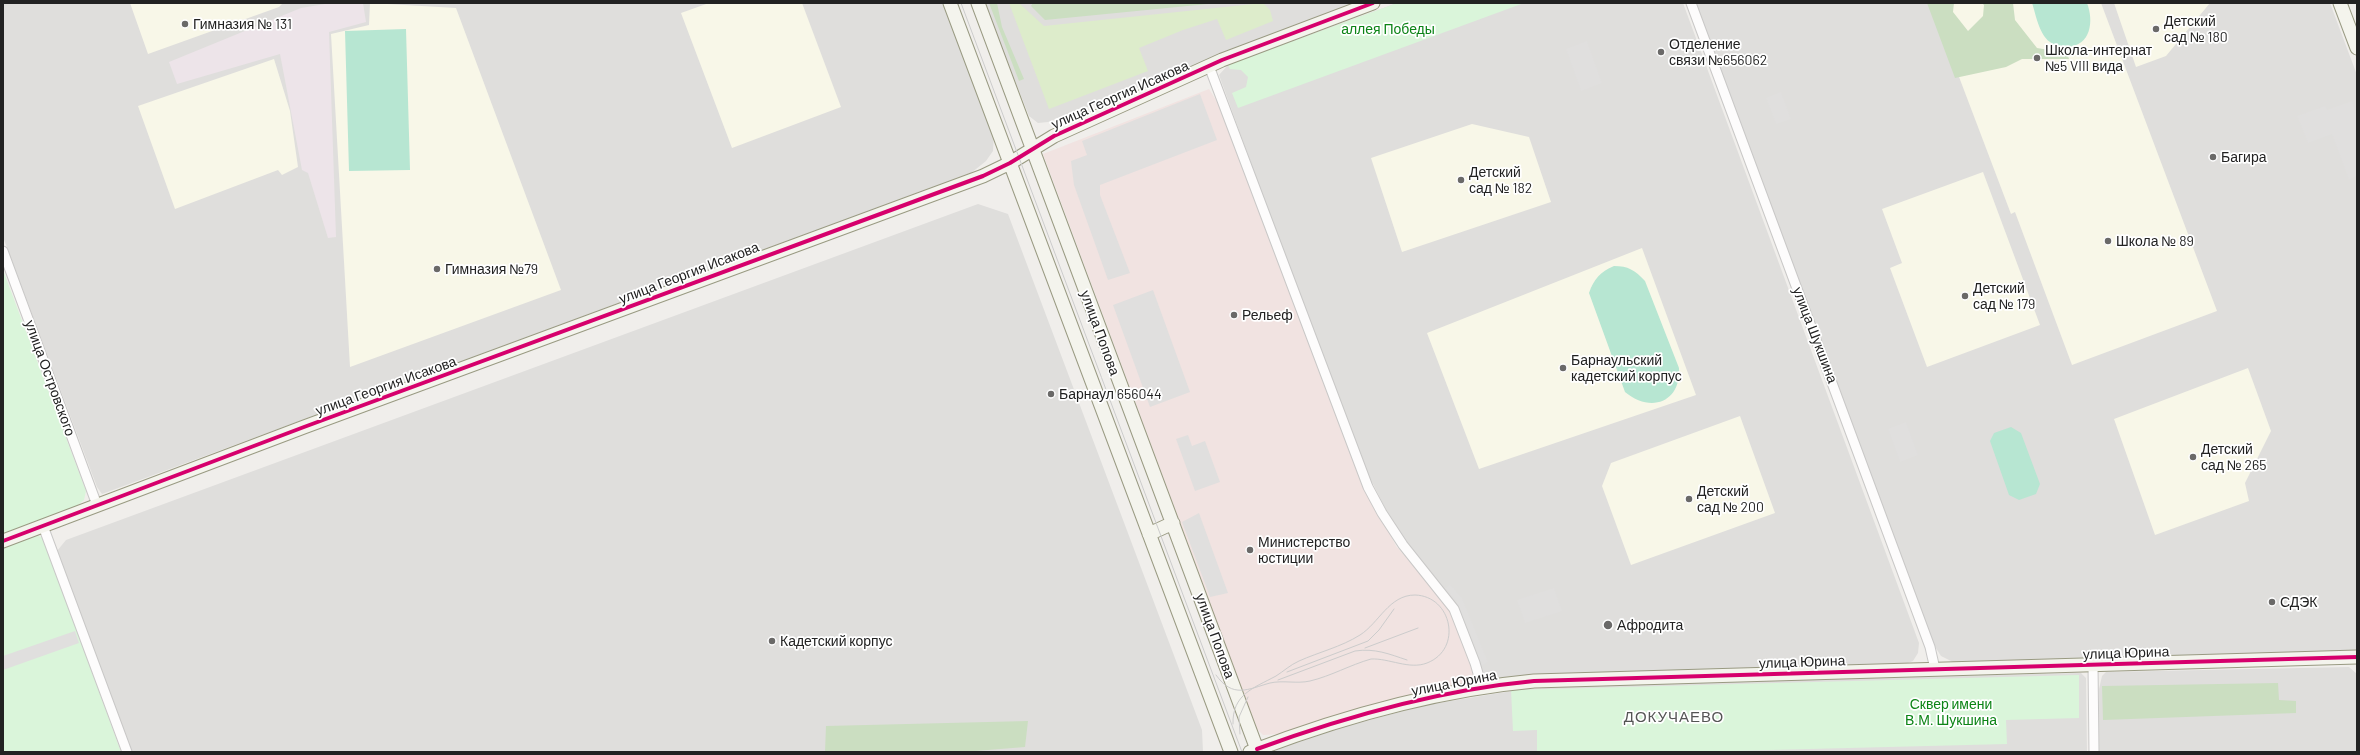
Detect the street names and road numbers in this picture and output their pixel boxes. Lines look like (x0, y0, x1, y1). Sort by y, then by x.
street label: улица Георгия Исакова (1049, 57, 1191, 133)
street label: улица Георгия Исакова (617, 239, 761, 307)
street label: улица Шукшина (1789, 284, 1841, 386)
street label: улица Попова (1077, 288, 1123, 378)
street label: улица Островского (21, 318, 79, 438)
street label: улица Георгия Исакова (313, 353, 459, 419)
street label: улица Попова (1192, 591, 1238, 681)
street label: улица Юрина (2082, 643, 2170, 663)
street label: улица Юрина (1758, 652, 1846, 672)
street label: улица Юрина (1410, 666, 1498, 700)

